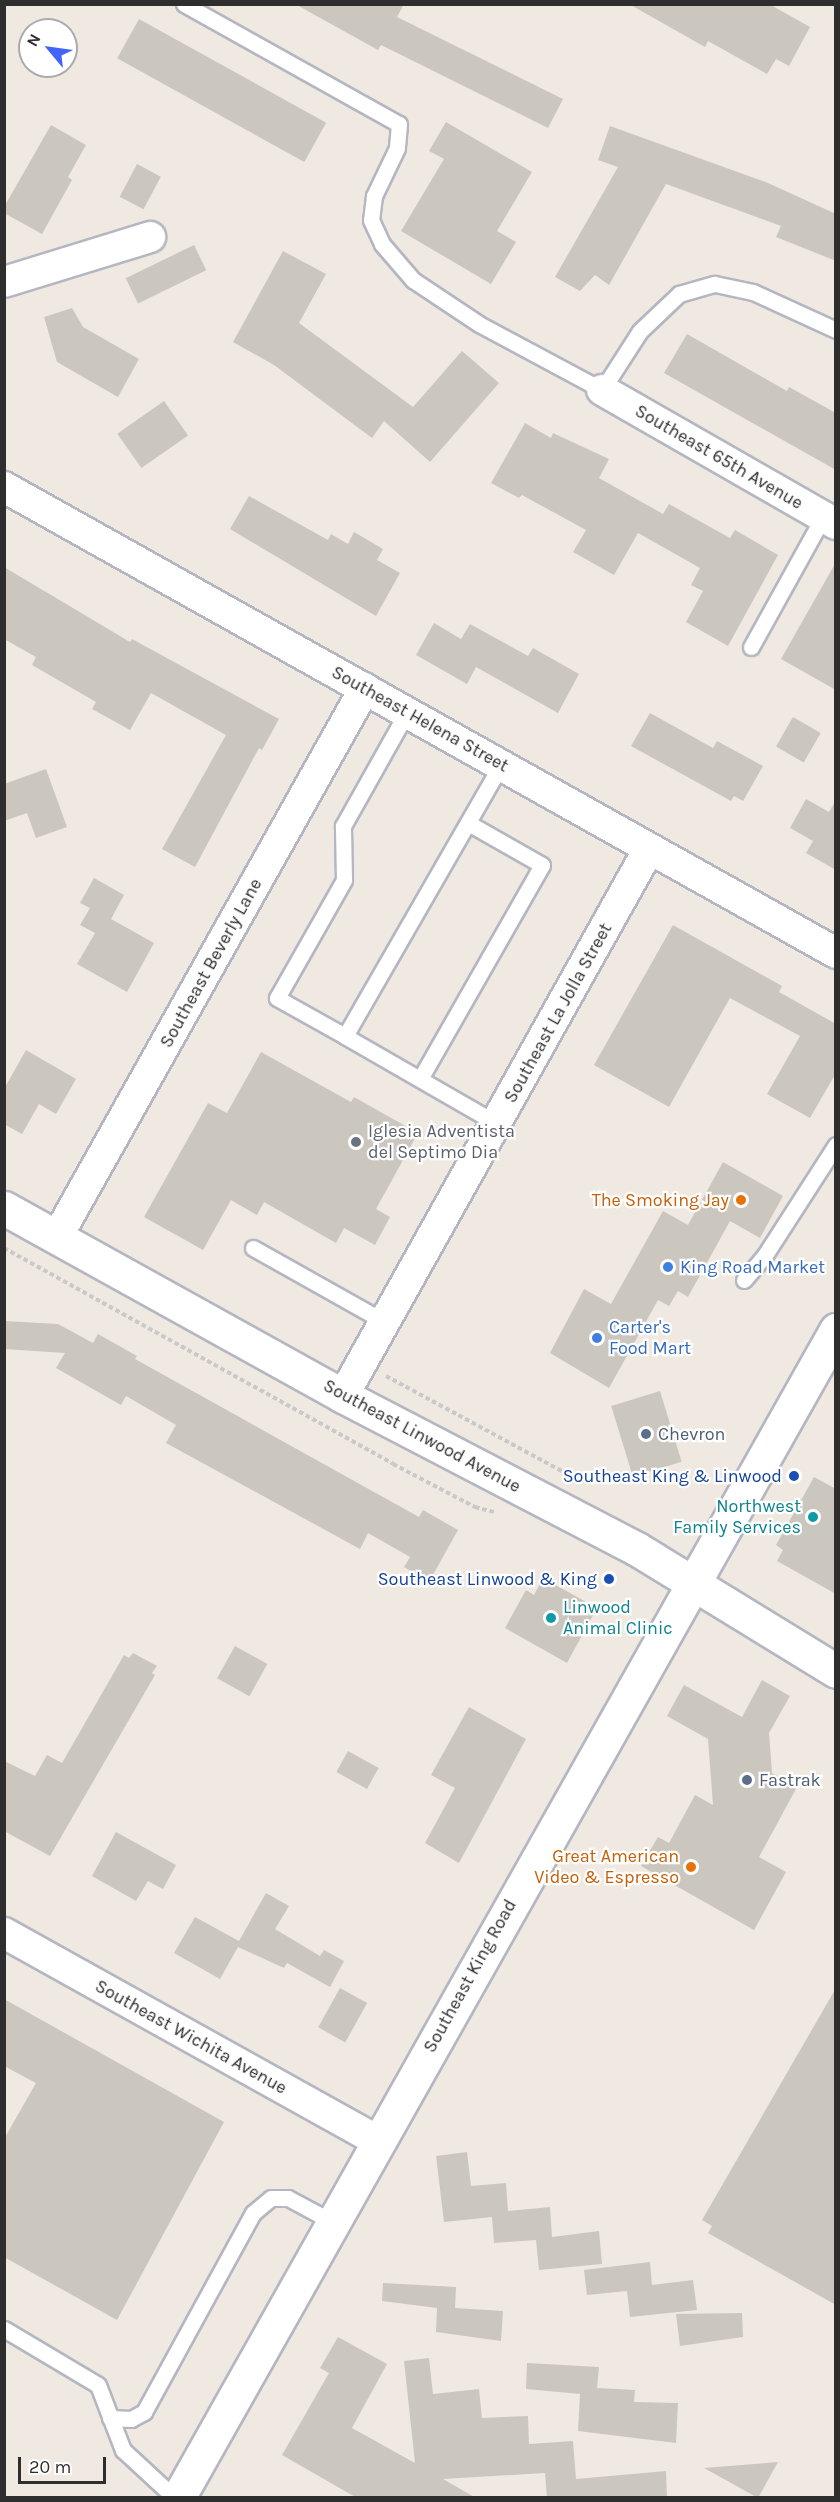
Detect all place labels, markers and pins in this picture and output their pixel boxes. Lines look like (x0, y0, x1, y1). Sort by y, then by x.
place label: Iglesia Adventista del Septimo Dia (368, 1121, 515, 1164)
marker: Iglesia Adventista del Septimo Dia (349, 1135, 363, 1149)
place label: The Smoking Jay (592, 1189, 729, 1211)
marker: The Smoking Jay (734, 1193, 748, 1207)
place label: King Road Market (680, 1256, 825, 1278)
marker: King Road Market (661, 1260, 675, 1274)
place label: Carter's Food Mart (609, 1317, 691, 1360)
marker: Carter's Food Mart (590, 1331, 604, 1345)
place label: Chevron (658, 1423, 725, 1445)
marker: Chevron (639, 1427, 653, 1441)
place label: Southeast King & Linwood (563, 1465, 782, 1487)
marker: Southeast King & Linwood (787, 1469, 801, 1483)
place label: Northwest Family Services (673, 1496, 801, 1538)
marker: Northwest Family Services (806, 1510, 820, 1524)
place label: Southeast Linwood & King (378, 1568, 597, 1590)
marker: Southeast Linwood & King (602, 1572, 616, 1586)
place label: Linwood Animal Clinic (563, 1597, 673, 1640)
marker: Linwood Animal Clinic (544, 1611, 558, 1625)
place label: Fastrak (759, 1769, 821, 1791)
marker: Fastrak (740, 1773, 754, 1787)
place label: Great American Video & Espresso (534, 1846, 679, 1888)
marker: Great American Video & Espresso (684, 1860, 698, 1874)

